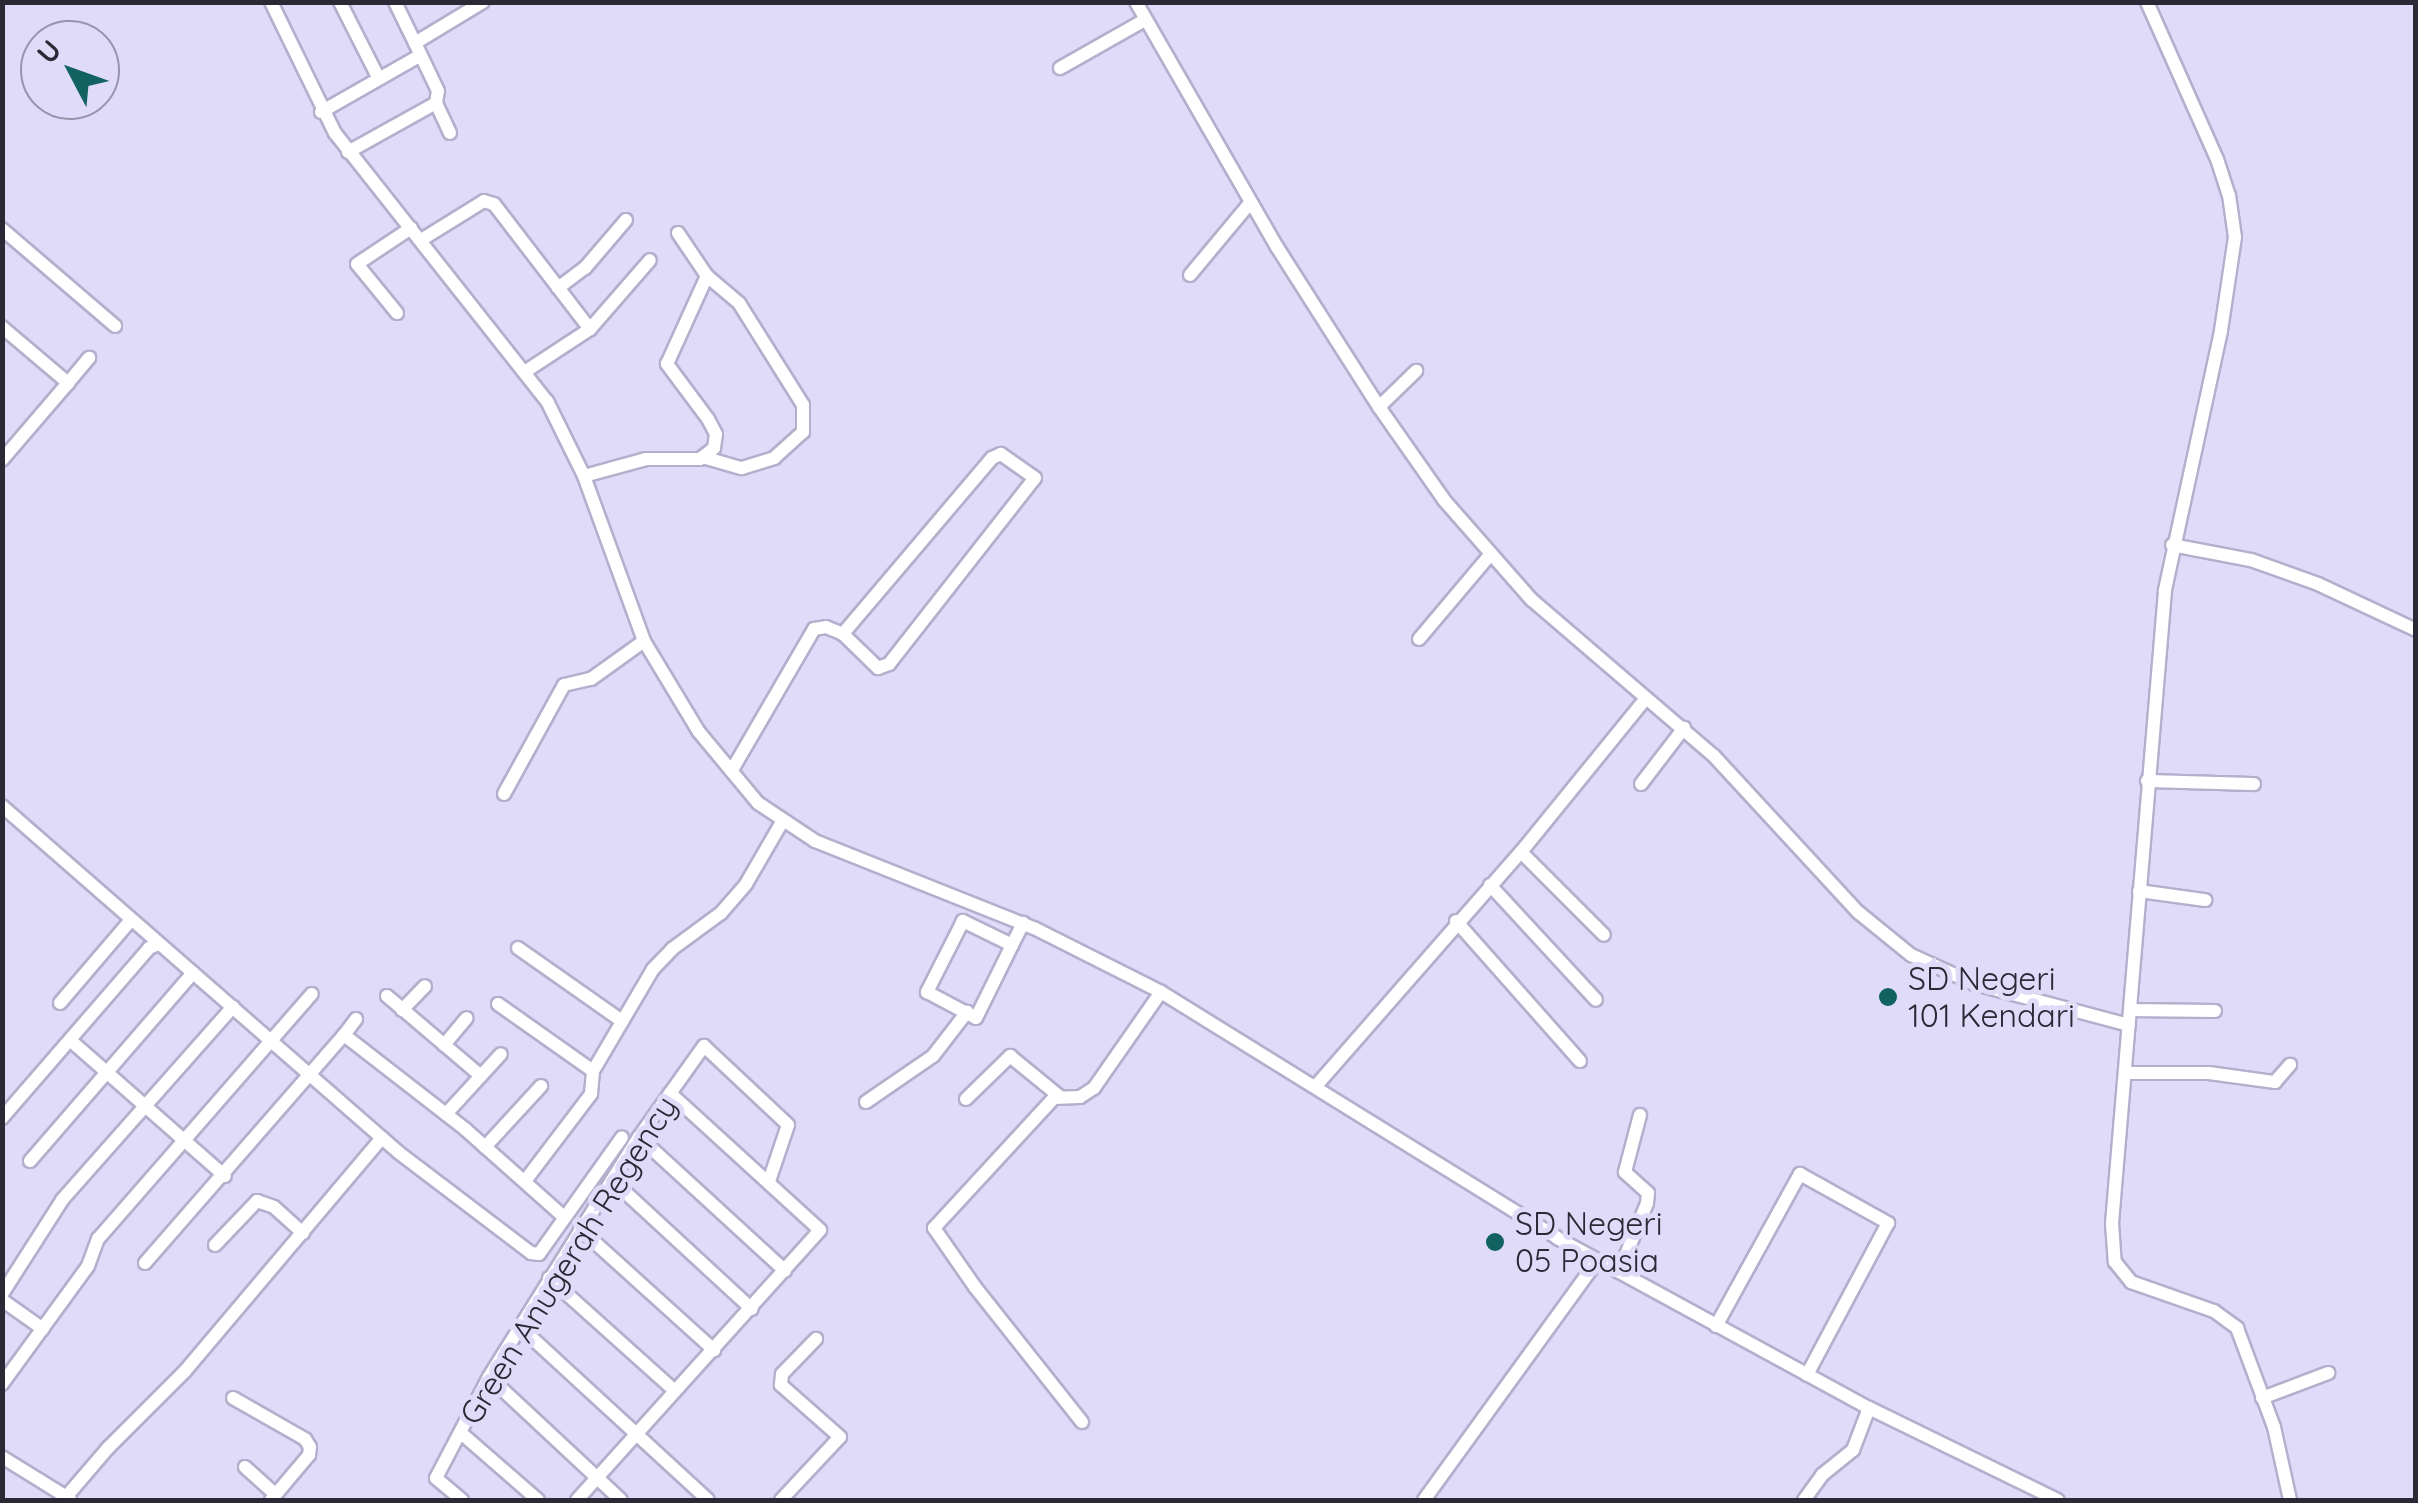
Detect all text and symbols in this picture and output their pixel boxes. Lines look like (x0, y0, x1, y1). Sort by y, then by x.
north arrow (20, 20, 120, 120)
text: U (29, 32, 68, 70)
place label: SD Negeri 101 Kendari (1908, 960, 2075, 1035)
marker: SD Negeri 101 Kendari (1877, 986, 1899, 1008)
street label: Green Anugerah Regency (451, 1089, 685, 1431)
place label: SD Negeri 05 Poasia (1515, 1205, 1663, 1280)
marker: SD Negeri 05 Poasia (1484, 1231, 1506, 1253)

